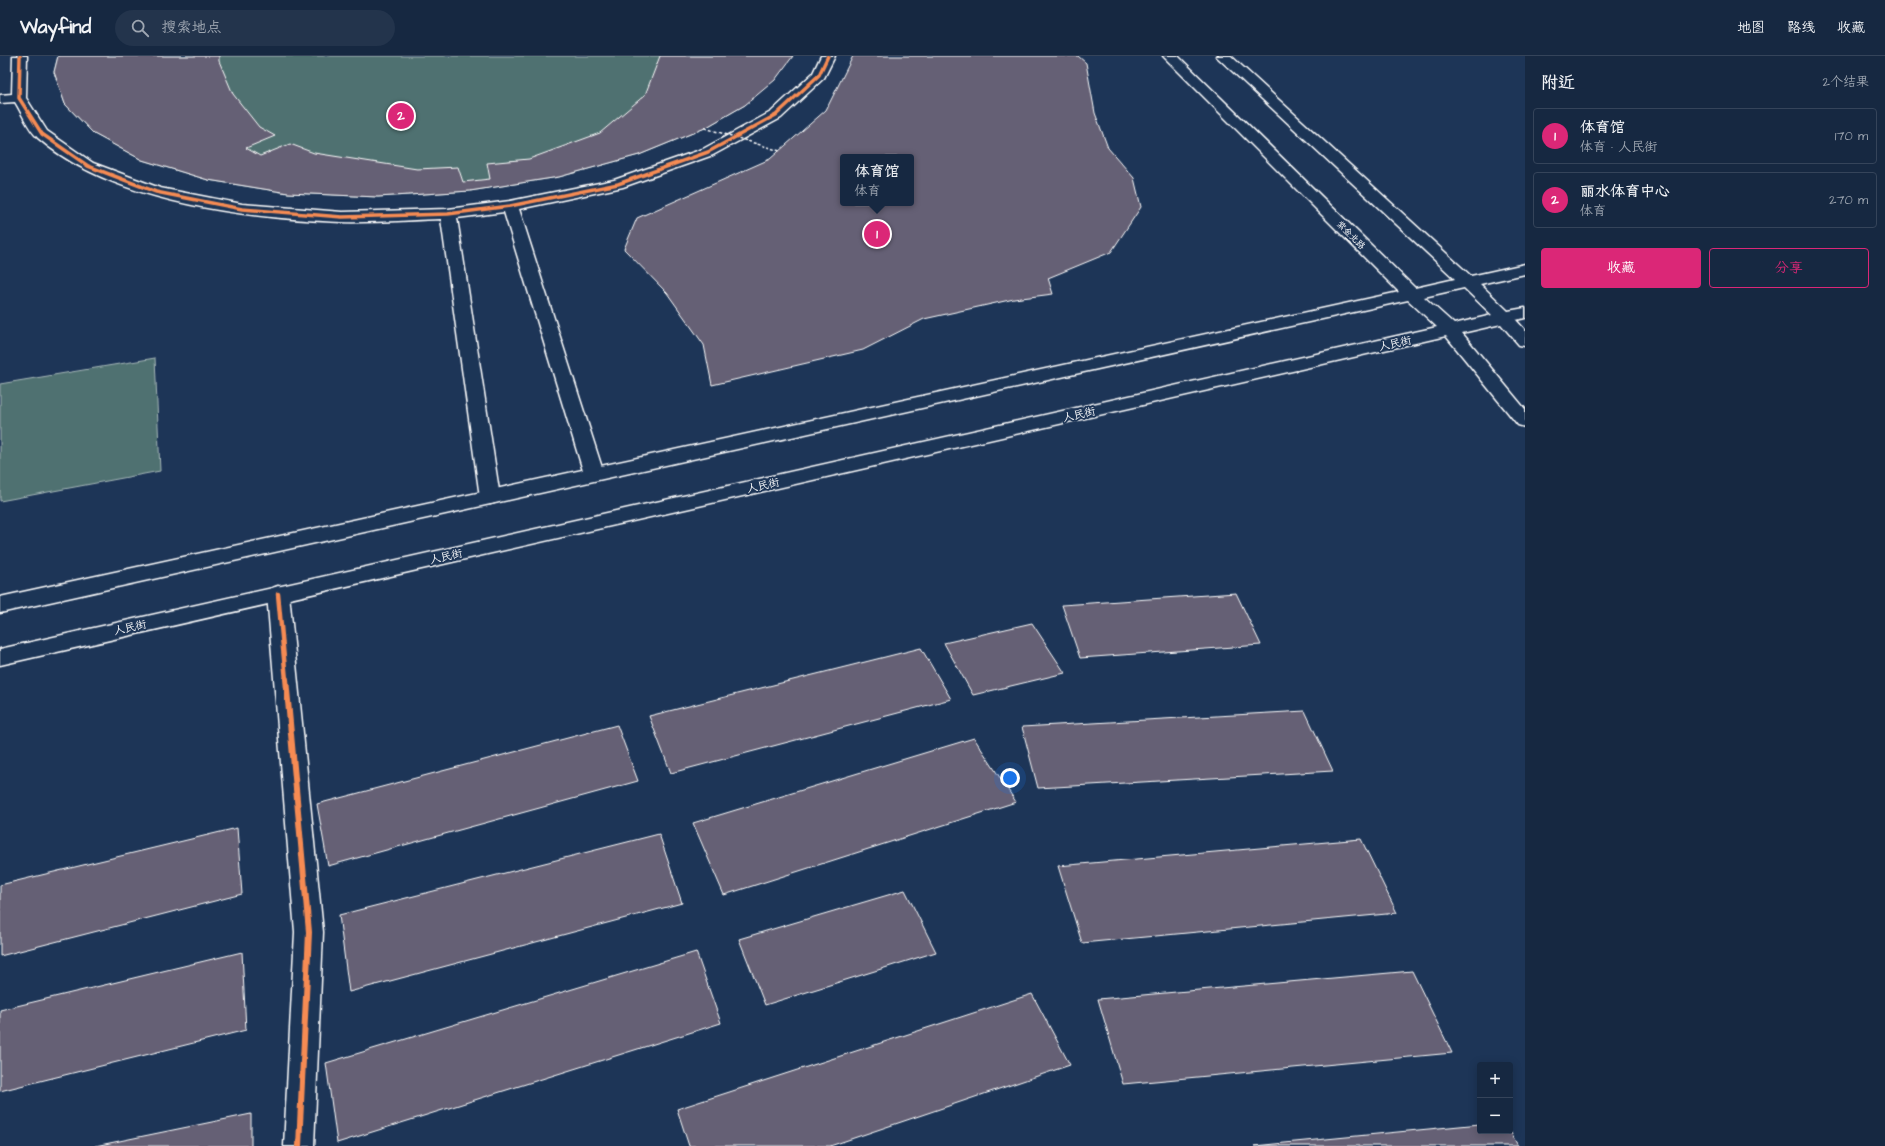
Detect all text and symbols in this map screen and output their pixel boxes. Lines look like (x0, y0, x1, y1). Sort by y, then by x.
search box (115, 10, 395, 46)
text: Wayfind (20, 14, 91, 41)
icon: search (129, 17, 151, 39)
text: 搜索地点 (161, 17, 221, 38)
text: 地图 (1737, 18, 1765, 38)
text: 路线 (1787, 18, 1815, 38)
text: 收藏 (1837, 18, 1865, 38)
text: 附近 (1541, 71, 1575, 95)
text: 2个结果 (1823, 73, 1869, 91)
pin: 2 (388, 101, 414, 131)
text: 体育馆 (1580, 117, 1625, 138)
text: 1 (1554, 127, 1556, 145)
text: 170 m (1835, 127, 1868, 145)
text: 体育 · 人民街 (1580, 138, 1657, 156)
popup (840, 154, 914, 206)
text: 体育馆 (854, 161, 900, 182)
text: 丽水体育中心 (1580, 181, 1670, 202)
text: 体育 (854, 182, 881, 200)
text: 2 (1551, 191, 1559, 209)
text: 270 m (1829, 191, 1868, 209)
text: 体育 (1580, 202, 1606, 220)
street label: 紫金北路 (1333, 218, 1368, 253)
pin: 1 (864, 219, 890, 249)
button: 收藏 (1541, 248, 1701, 288)
button: 分享 (1709, 248, 1869, 288)
street label: 人民街 (1377, 332, 1414, 355)
street label: 人民街 (1061, 403, 1098, 426)
street label: 人民街 (745, 474, 782, 497)
street label: 人民街 (428, 545, 465, 568)
street label: 人民街 (112, 616, 149, 639)
your location (1000, 768, 1020, 788)
map controls (1477, 1062, 1513, 1134)
button: + (1477, 1062, 1513, 1098)
button: − (1477, 1098, 1513, 1134)

